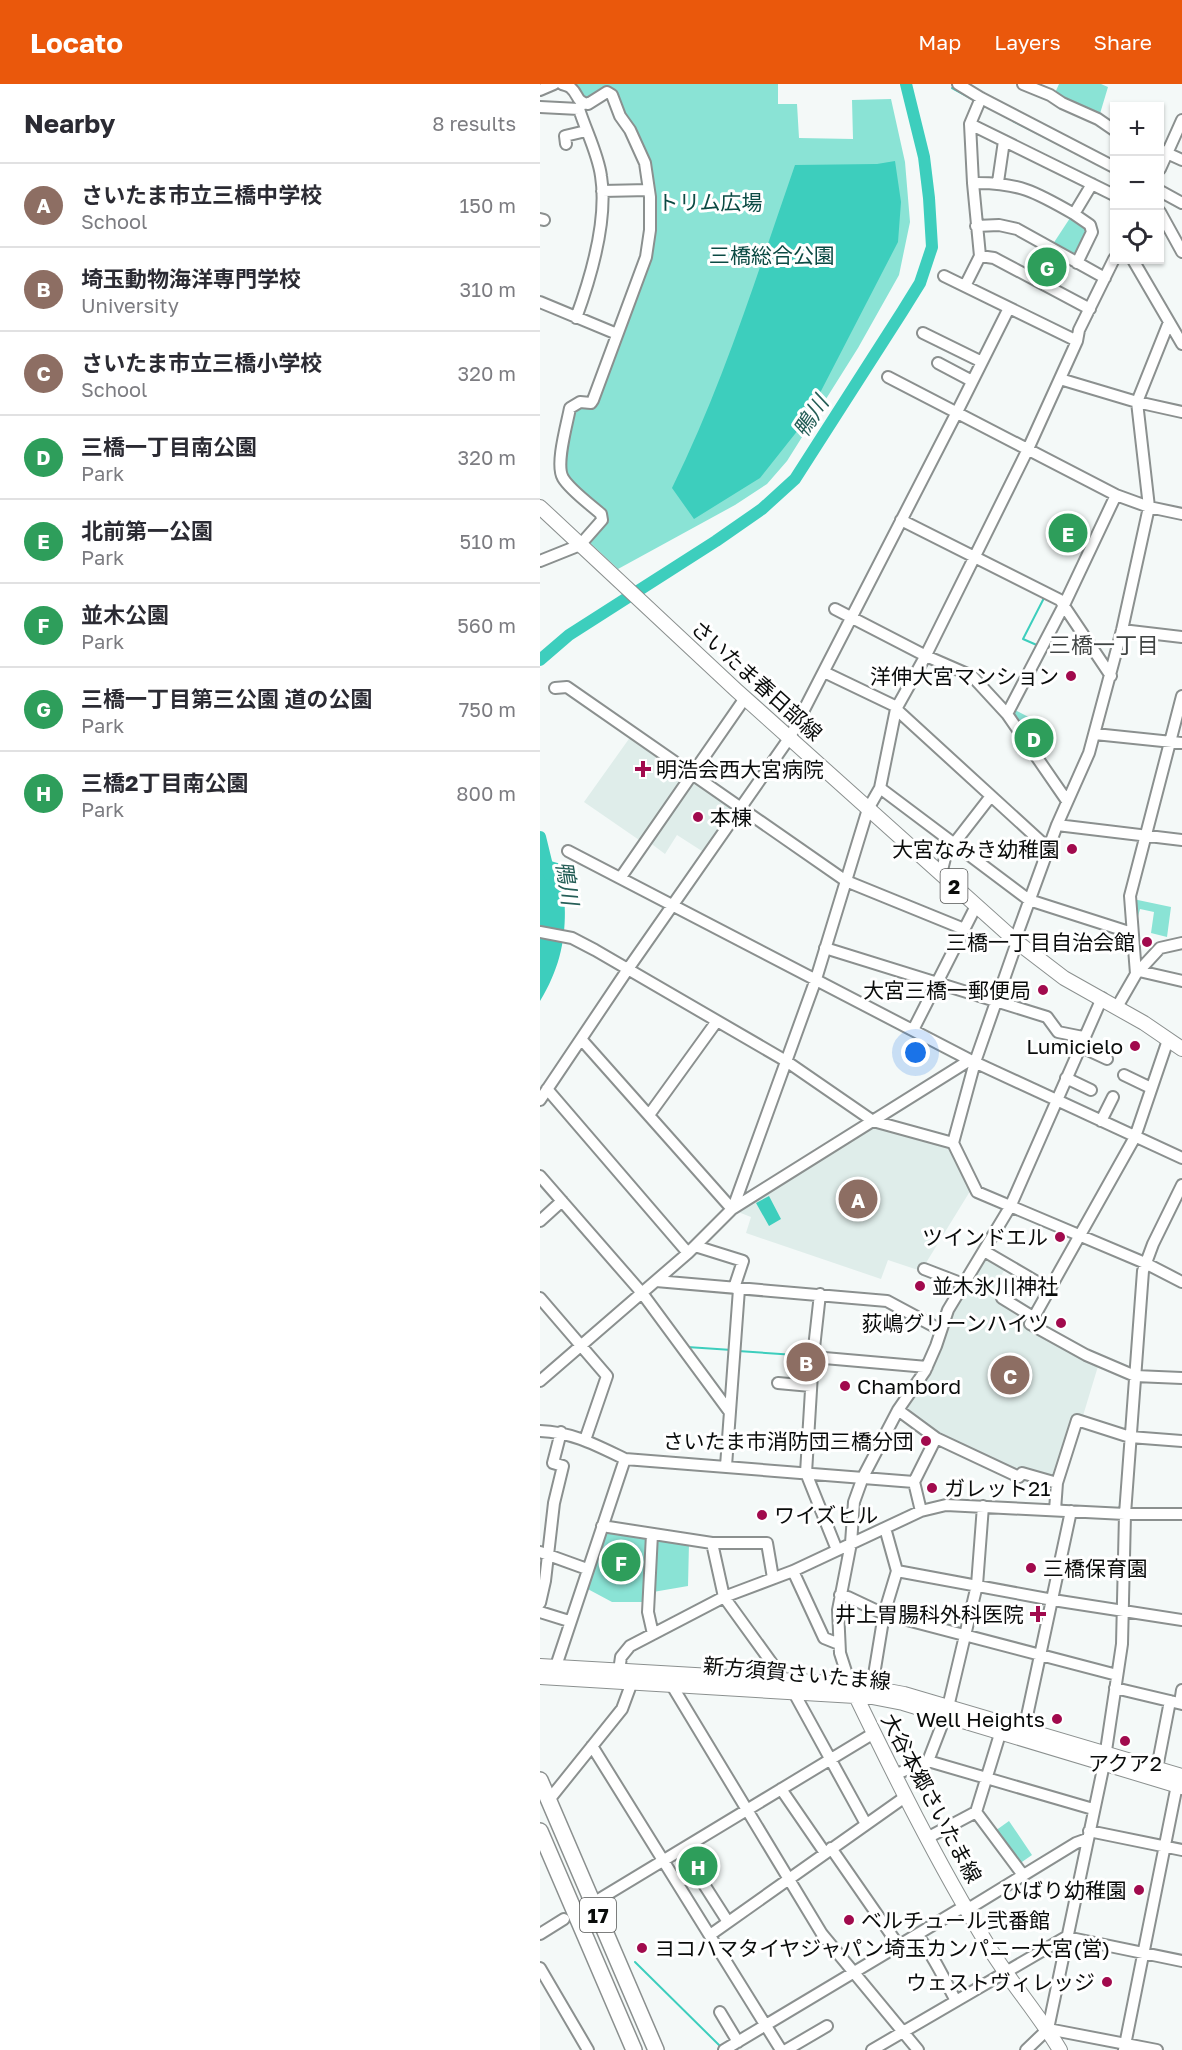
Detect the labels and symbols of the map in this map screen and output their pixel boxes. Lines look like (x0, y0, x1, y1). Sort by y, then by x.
park label: トリム広場 (658, 189, 763, 215)
park label: 三橋総合公園 (709, 242, 835, 268)
pin: G (1028, 244, 1066, 290)
water label: 鴨川 (787, 389, 834, 442)
pin: E (1048, 510, 1088, 556)
street label: さいたま春日部線 (686, 614, 828, 746)
district label: 三橋一丁目 (1049, 631, 1159, 658)
place label: 洋伸大宮マンション (870, 663, 1059, 689)
marker: 洋伸大宮マンション (1064, 669, 1078, 683)
pin: D (1014, 716, 1054, 760)
place label: 明浩会西大宮病院 (656, 756, 824, 782)
marker: 明浩会西大宮病院 (634, 760, 652, 778)
place label: 本棟 (710, 804, 752, 830)
marker: 本棟 (691, 810, 705, 824)
place label: 大宮なみき幼稚園 (892, 836, 1060, 862)
marker: 大宮なみき幼稚園 (1065, 842, 1079, 856)
water label: 鴨川 (551, 859, 585, 909)
road number: 2 (940, 869, 968, 903)
place label: 三橋一丁目自治会館 (946, 929, 1135, 955)
marker: 三橋一丁目自治会館 (1140, 935, 1154, 949)
place label: 大宮三橋一郵便局 (863, 977, 1031, 1003)
marker: 大宮三橋一郵便局 (1036, 983, 1050, 997)
place label: Lumicielo (1026, 1033, 1123, 1059)
your location (901, 1038, 930, 1067)
marker: Lumicielo (1128, 1039, 1142, 1053)
pin: A (838, 1176, 878, 1222)
place label: ツインドエル (922, 1224, 1048, 1250)
marker: ツインドエル (1053, 1230, 1067, 1244)
place label: 並木氷川神社 (932, 1273, 1058, 1299)
marker: 並木氷川神社 (913, 1279, 927, 1293)
place label: 荻嶋グリーンハイツ (861, 1310, 1049, 1336)
marker: 荻嶋グリーンハイツ (1054, 1316, 1068, 1330)
pin: B (786, 1340, 826, 1384)
pin: C (990, 1352, 1030, 1398)
place label: Chambord (857, 1373, 961, 1399)
marker: Chambord (838, 1379, 852, 1393)
place label: さいたま市消防団三橋分団 (663, 1428, 914, 1454)
marker: さいたま市消防団三橋分団 (919, 1434, 933, 1448)
place label: ガレット21 (944, 1475, 1050, 1501)
marker: ガレット21 (925, 1481, 939, 1495)
place label: ワイズヒル (774, 1502, 878, 1528)
marker: ワイズヒル (755, 1508, 769, 1522)
pin: F (602, 1540, 640, 1584)
place label: 三橋保育園 (1043, 1555, 1148, 1581)
marker: 三橋保育園 (1024, 1561, 1038, 1575)
place label: 井上胃腸科外科医院 (835, 1601, 1024, 1627)
marker: 井上胃腸科外科医院 (1029, 1605, 1047, 1623)
street label: 新方須賀さいたま線 (702, 1652, 892, 1694)
place label: Well Heights (916, 1706, 1045, 1732)
street label: 大谷本郷さいたま線 (876, 1709, 988, 1887)
marker: Well Heights (1050, 1712, 1064, 1726)
marker: アクア2 (1118, 1734, 1132, 1748)
place label: アクア2 (1088, 1750, 1162, 1776)
pin: H (678, 1844, 718, 1888)
place label: ひばり幼稚園 (1001, 1877, 1127, 1903)
marker: ひばり幼稚園 (1132, 1883, 1146, 1897)
road number: 17 (580, 1898, 616, 1932)
place label: ベルチュール弐番館 (861, 1907, 1050, 1933)
marker: ベルチュール弐番館 (842, 1913, 856, 1927)
place label: ヨコハマタイヤジャパン埼玉カンパニー大宮(営) (654, 1935, 1110, 1961)
marker: ヨコハマタイヤジャパン埼玉カンパニー大宮(営) (635, 1941, 649, 1955)
place label: ウェストヴィレッジ (906, 1969, 1095, 1995)
marker: ウェストヴィレッジ (1100, 1975, 1114, 1989)

